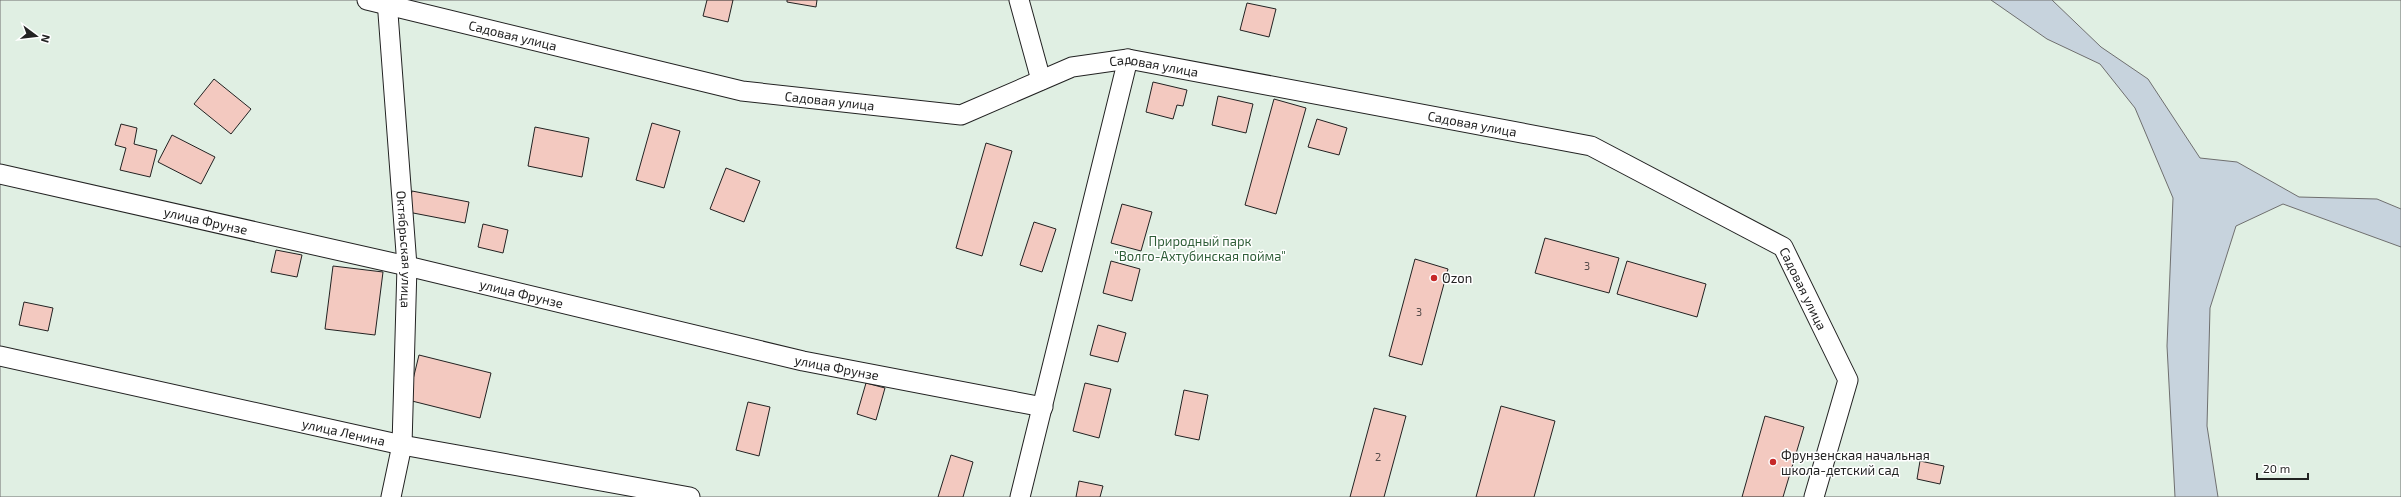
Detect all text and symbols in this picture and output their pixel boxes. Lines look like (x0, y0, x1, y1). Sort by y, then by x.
north arrow (16, 16, 56, 56)
street label: Садовая улица (467, 17, 559, 54)
text: N (39, 33, 53, 44)
street label: Садовая улица (1108, 51, 1200, 80)
street label: Садовая улица (784, 88, 875, 113)
street label: Садовая улица (1426, 107, 1518, 140)
street label: Октябрьская улица (393, 190, 415, 308)
street label: улица Фрунзе (162, 203, 249, 238)
park label: Природный парк "Волго-Ахтубинская пойма" (1114, 233, 1286, 264)
street label: Садовая улица (1776, 244, 1830, 333)
house number: 3 (1584, 259, 1590, 272)
place label: Ozon (1442, 270, 1472, 286)
marker: Ozon (1429, 273, 1439, 283)
street label: улица Фрунзе (478, 276, 565, 311)
house number: 3 (1416, 305, 1422, 318)
street label: улица Фрунзе (793, 351, 880, 383)
street label: улица Ленина (301, 415, 387, 449)
place label: Фрунзенская начальная школа-детский сад (1781, 447, 1930, 478)
house number: 2 (1375, 450, 1381, 463)
scale bar (2257, 455, 2308, 481)
marker: Фрунзенская начальная школа-детский сад (1768, 457, 1778, 467)
text: 20 m (2263, 461, 2290, 475)

